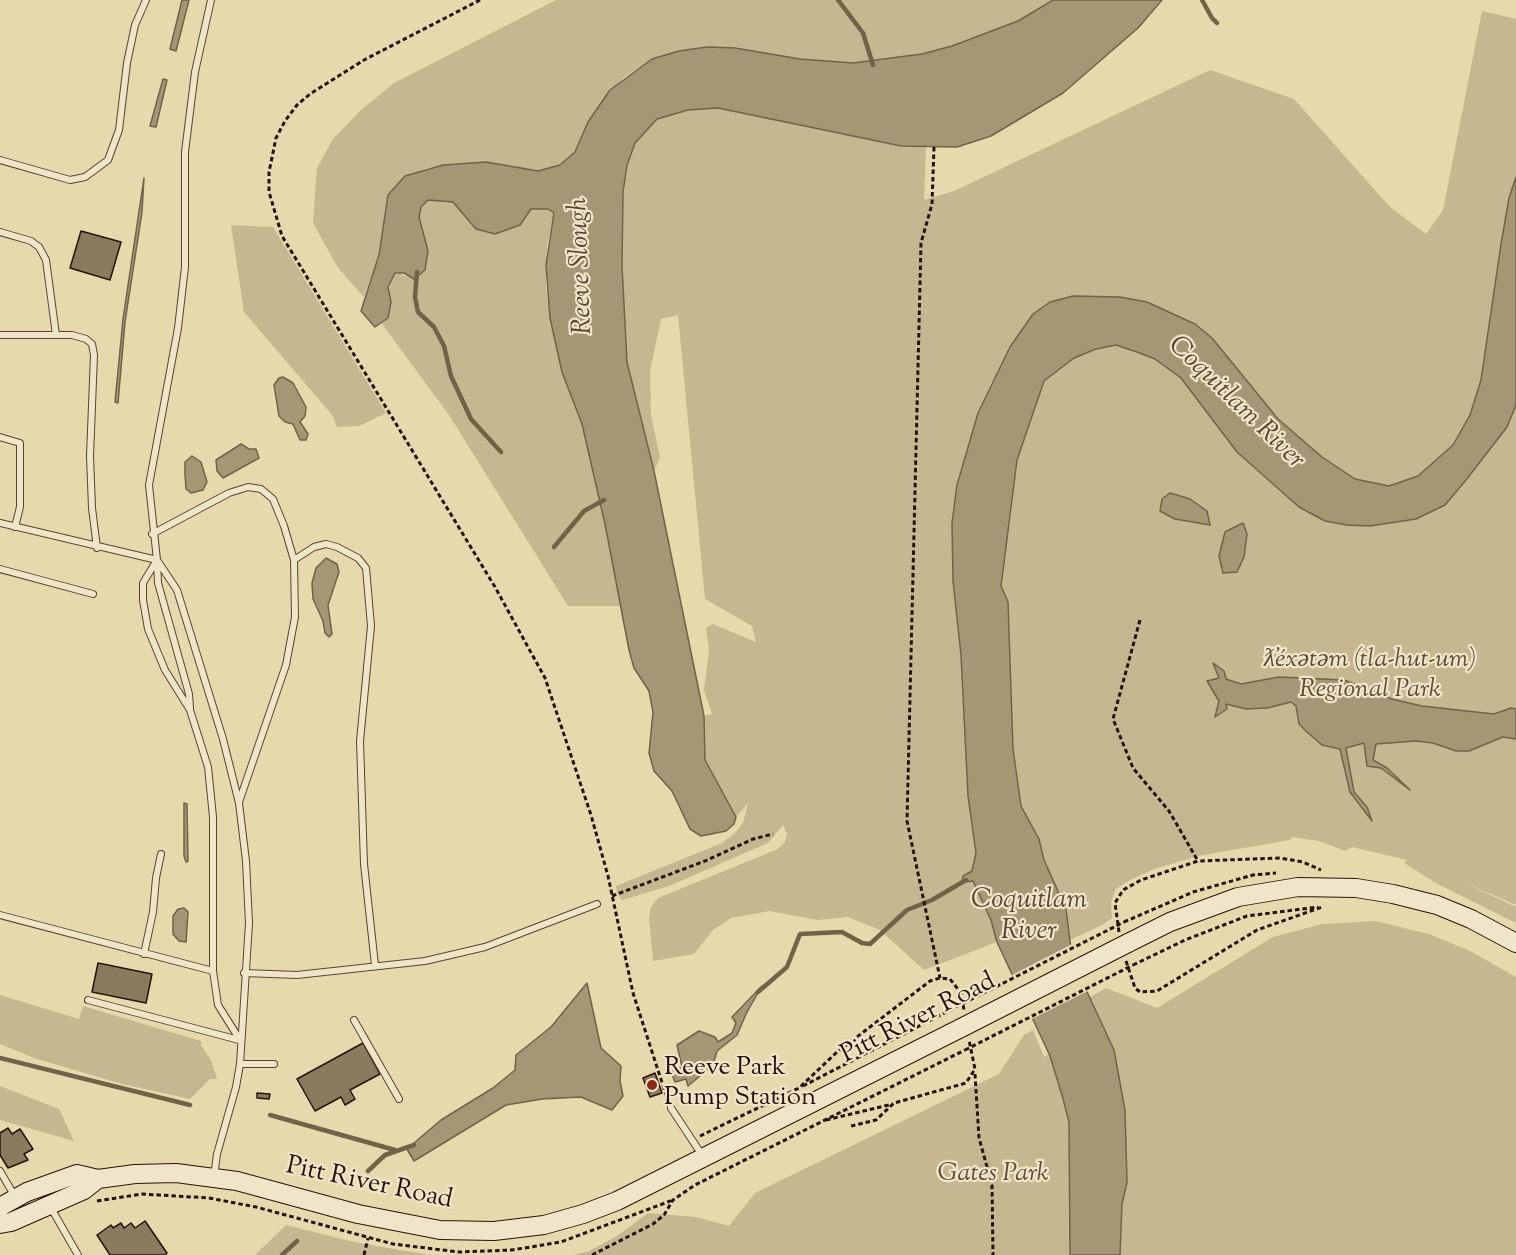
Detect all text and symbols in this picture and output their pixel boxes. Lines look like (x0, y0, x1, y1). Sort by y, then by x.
water label: Reeve Slough (564, 197, 602, 335)
water label: Coquitlam River (1160, 331, 1310, 477)
park label: ƛ̓éxətəm (tla-hut-um) Regional Park (1264, 646, 1476, 708)
water label: Coquitlam River (971, 886, 1087, 949)
street label: Pitt River Road (836, 968, 1002, 1072)
place label: Reeve Park Pump Station (664, 1054, 816, 1116)
marker: Reeve Park Pump Station (645, 1078, 659, 1092)
street label: Pitt River Road (283, 1152, 455, 1218)
park label: Gates Park (937, 1160, 1049, 1192)

